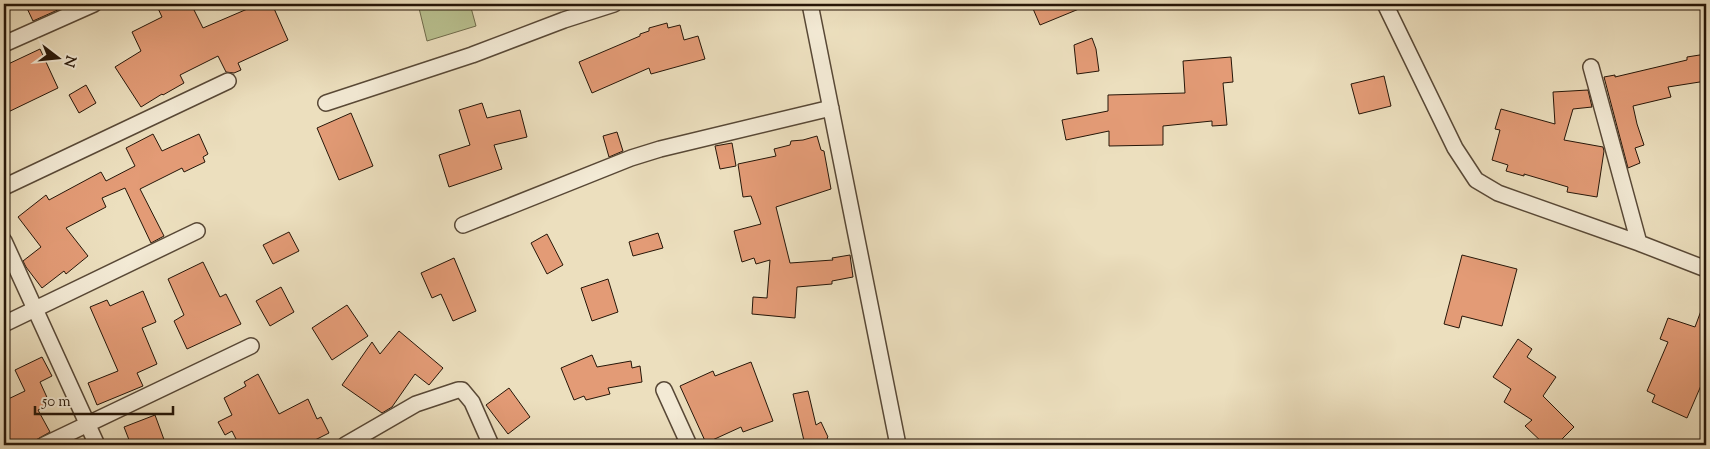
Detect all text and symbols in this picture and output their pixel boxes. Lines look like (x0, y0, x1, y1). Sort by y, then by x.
north arrow (32, 32, 82, 82)
text: N (57, 53, 80, 69)
scale bar (35, 384, 172, 416)
text: 50 m (41, 392, 71, 413)

